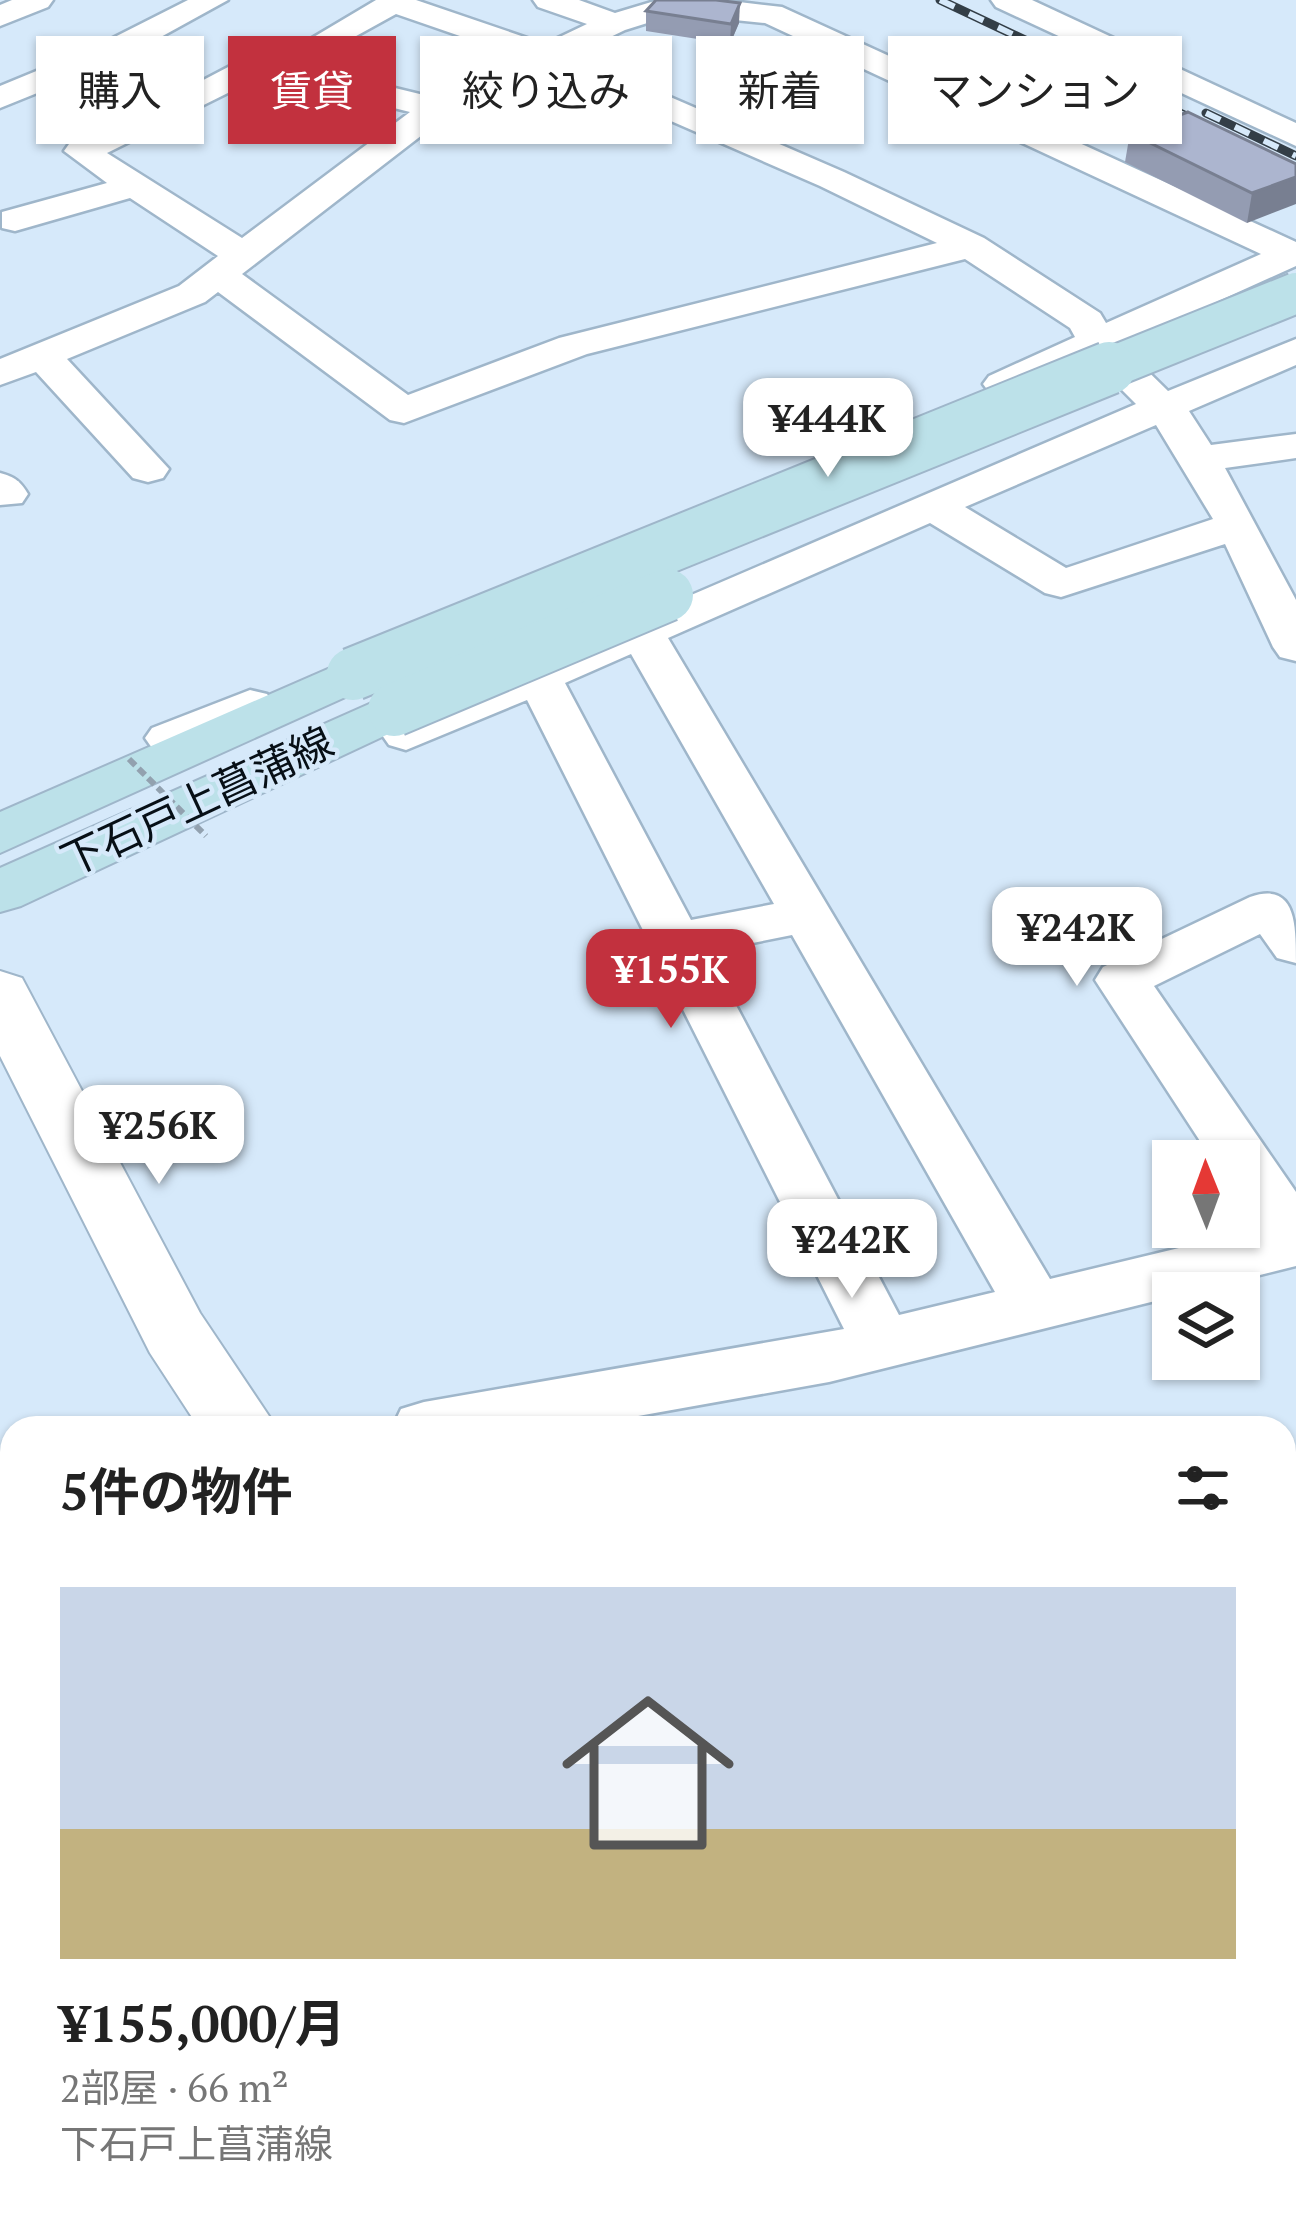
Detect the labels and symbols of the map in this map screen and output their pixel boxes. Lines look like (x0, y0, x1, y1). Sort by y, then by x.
pin: ¥444K (744, 378, 912, 480)
street label: 下石戸上菖蒲線 (52, 713, 342, 888)
pin: ¥242K (993, 887, 1161, 989)
pin: ¥155K (587, 929, 755, 1031)
pin: ¥256K (75, 1085, 243, 1187)
north arrow (1152, 1140, 1260, 1248)
pin: ¥242K (768, 1199, 936, 1301)

